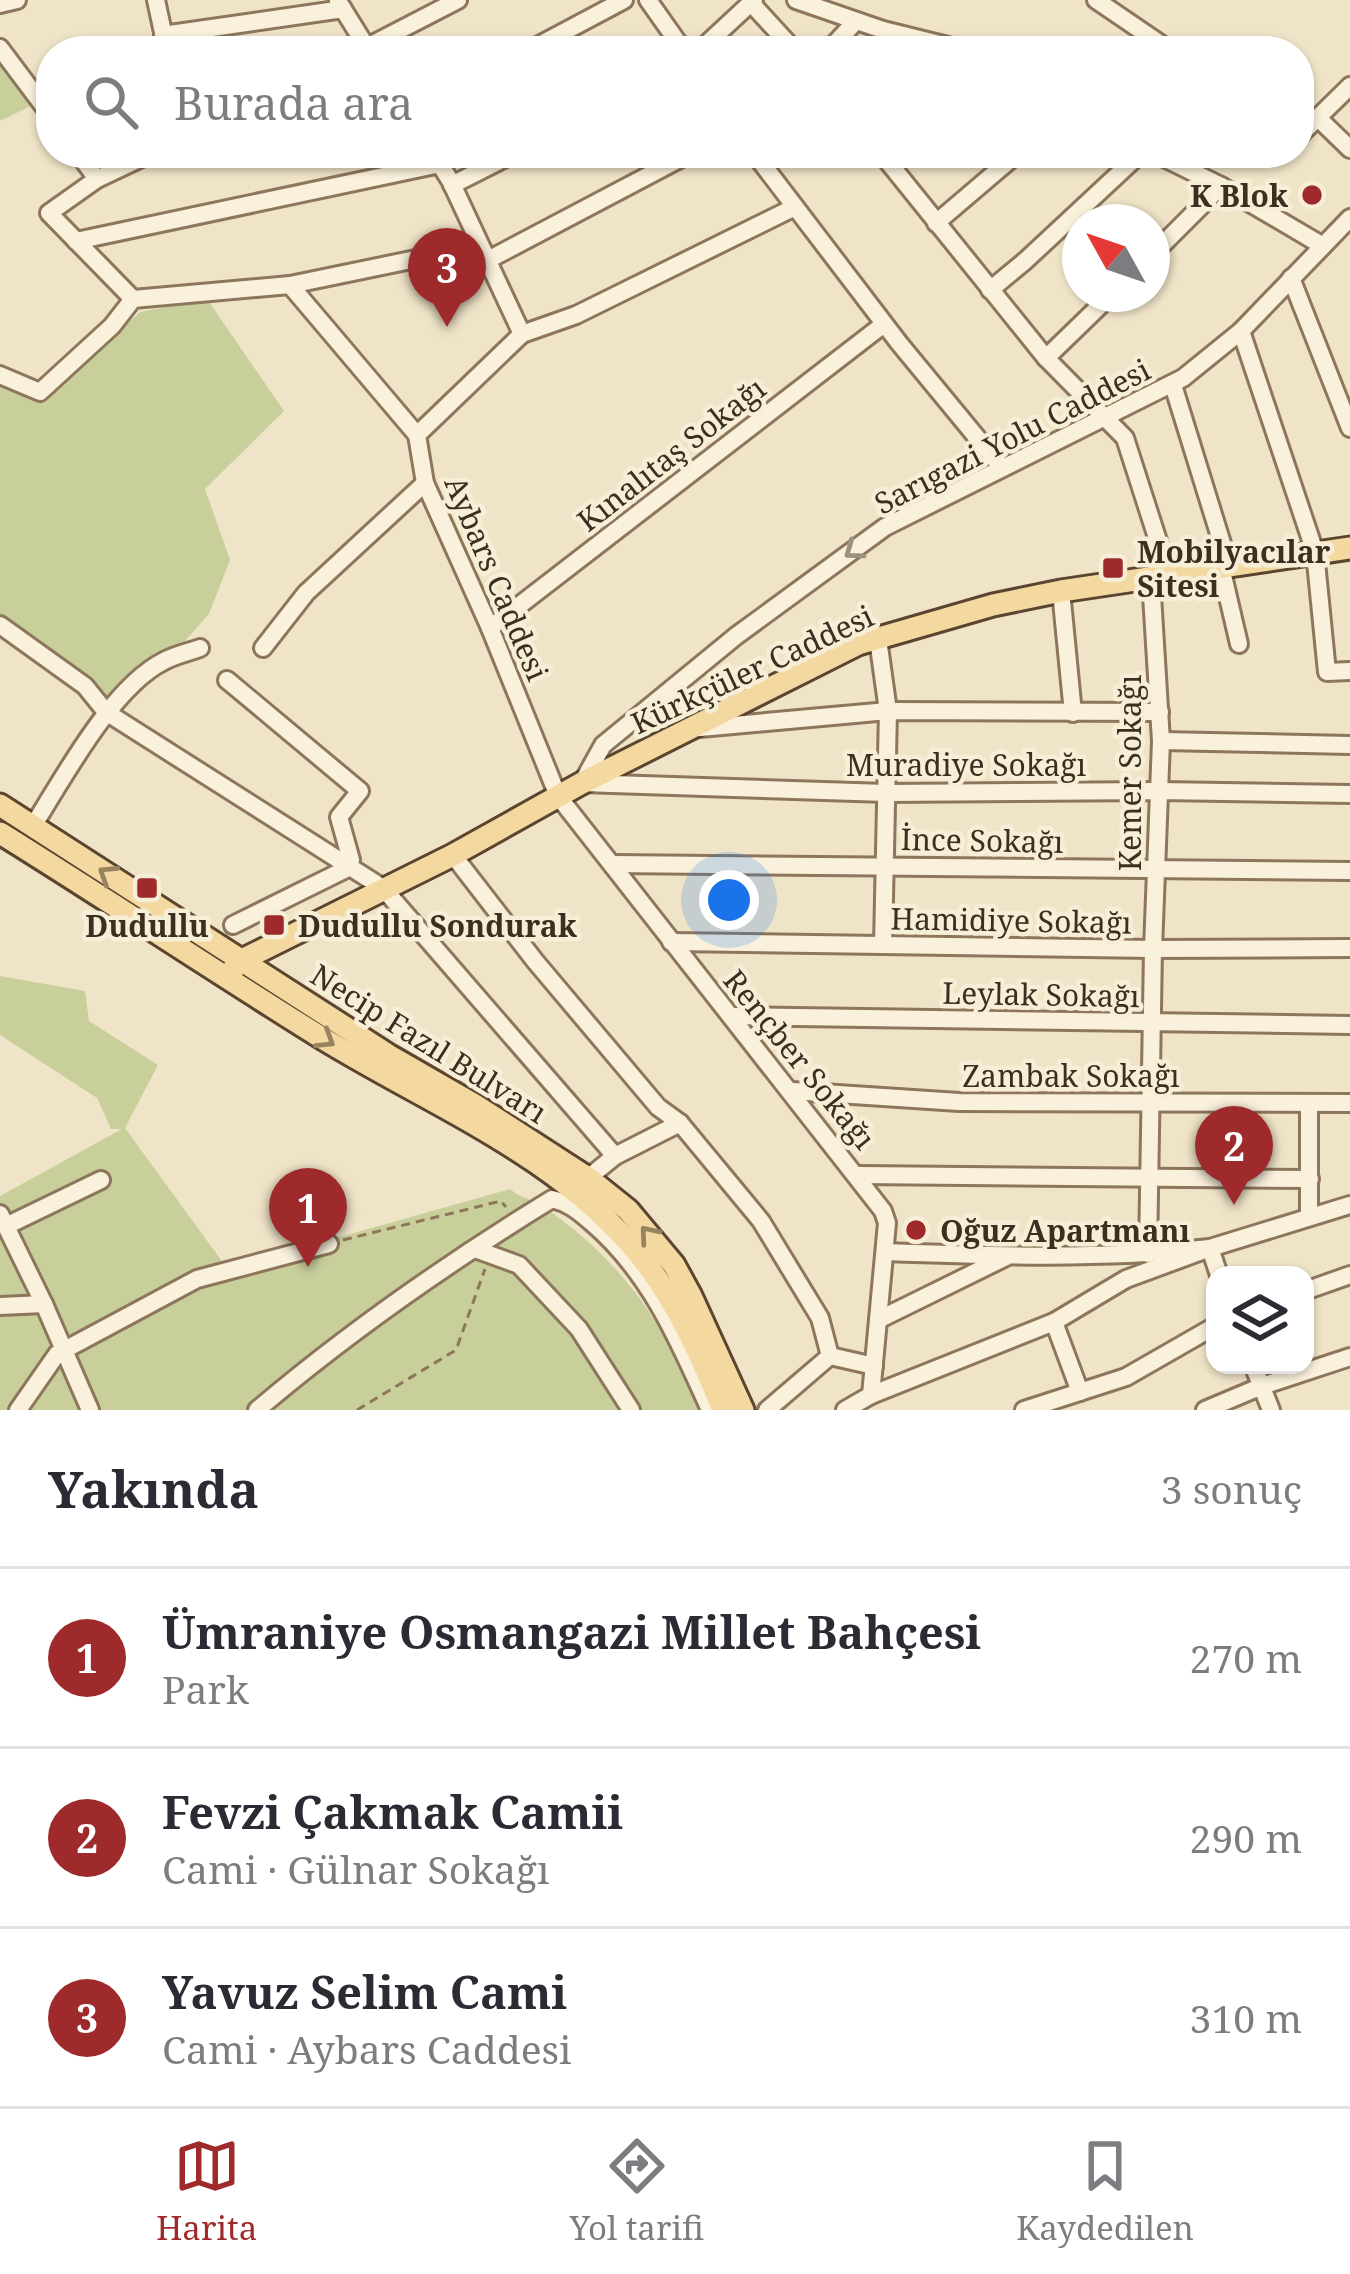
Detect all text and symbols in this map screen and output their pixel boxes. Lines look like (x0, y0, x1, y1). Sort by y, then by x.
search box (36, 36, 1314, 168)
icon: search (78, 69, 144, 135)
text: Burada ara (174, 72, 413, 133)
place label: K Blok (1190, 175, 1289, 216)
marker: K Blok (1299, 182, 1325, 208)
north arrow (1062, 204, 1170, 312)
pin: 3 (408, 228, 486, 327)
street label: Sarıgazi Yolu Caddesi (867, 349, 1157, 523)
street label: Kınalıtaş Sokağı (568, 367, 774, 540)
street label: Aybars Caddesi (435, 469, 559, 687)
place label: Mobilyacılar Sitesi (1137, 531, 1331, 606)
one-way arrow (845, 536, 866, 558)
marker: Mobilyacılar Sitesi (1100, 555, 1126, 581)
street label: Kürkçüler Caddesi (624, 595, 880, 743)
street label: Kemer Sokağı (1109, 674, 1150, 871)
street label: Muradiye Sokağı (846, 744, 1087, 785)
street label: İnce Sokağı (900, 818, 1064, 862)
one-way arrow (98, 867, 120, 889)
your location (699, 870, 759, 930)
marker: Dudullu (134, 875, 160, 901)
street label: Hamidiye Sokağı (890, 897, 1132, 943)
place label: Dudullu (85, 905, 209, 946)
place label: Dudullu Sondurak (298, 905, 578, 946)
marker: Dudullu Sondurak (261, 912, 287, 938)
street label: Necip Fazıl Bulvarı (303, 954, 555, 1132)
street label: Rençber Sokağı (715, 961, 885, 1158)
street label: Leylak Sokağı (942, 972, 1140, 1016)
one-way arrow (312, 1026, 334, 1048)
street label: Zambak Sokağı (962, 1055, 1180, 1096)
pin: 2 (1195, 1106, 1273, 1205)
pin: 1 (269, 1168, 347, 1267)
place label: Oğuz Apartmanı (940, 1210, 1190, 1251)
marker: Oğuz Apartmanı (903, 1217, 929, 1243)
one-way arrow (641, 1226, 663, 1248)
map controls (1206, 1266, 1314, 1374)
button: layers (1206, 1266, 1314, 1374)
text: Yakında (48, 1453, 259, 1523)
text: 3 sonuç (1161, 1462, 1302, 1515)
text: Ümraniye Osmangazi Millet Bahçesi (162, 1601, 981, 1662)
text: 1 (76, 1631, 98, 1684)
text: 270 m (1190, 1631, 1302, 1684)
text: Park (162, 1662, 249, 1715)
text: Fevzi Çakmak Camii (162, 1781, 623, 1842)
text: 2 (76, 1811, 98, 1864)
text: 290 m (1190, 1811, 1302, 1864)
text: Cami · Gülnar Sokağı (162, 1842, 550, 1895)
text: Yavuz Selim Cami (162, 1961, 567, 2022)
text: 3 (76, 1991, 98, 2044)
text: 310 m (1190, 1991, 1302, 2044)
text: Cami · Aybars Caddesi (162, 2022, 572, 2075)
tab: Harita (156, 2133, 257, 2250)
tab: Yol tarifi (570, 2133, 704, 2250)
tab: Kaydedilen (1016, 2133, 1194, 2250)

